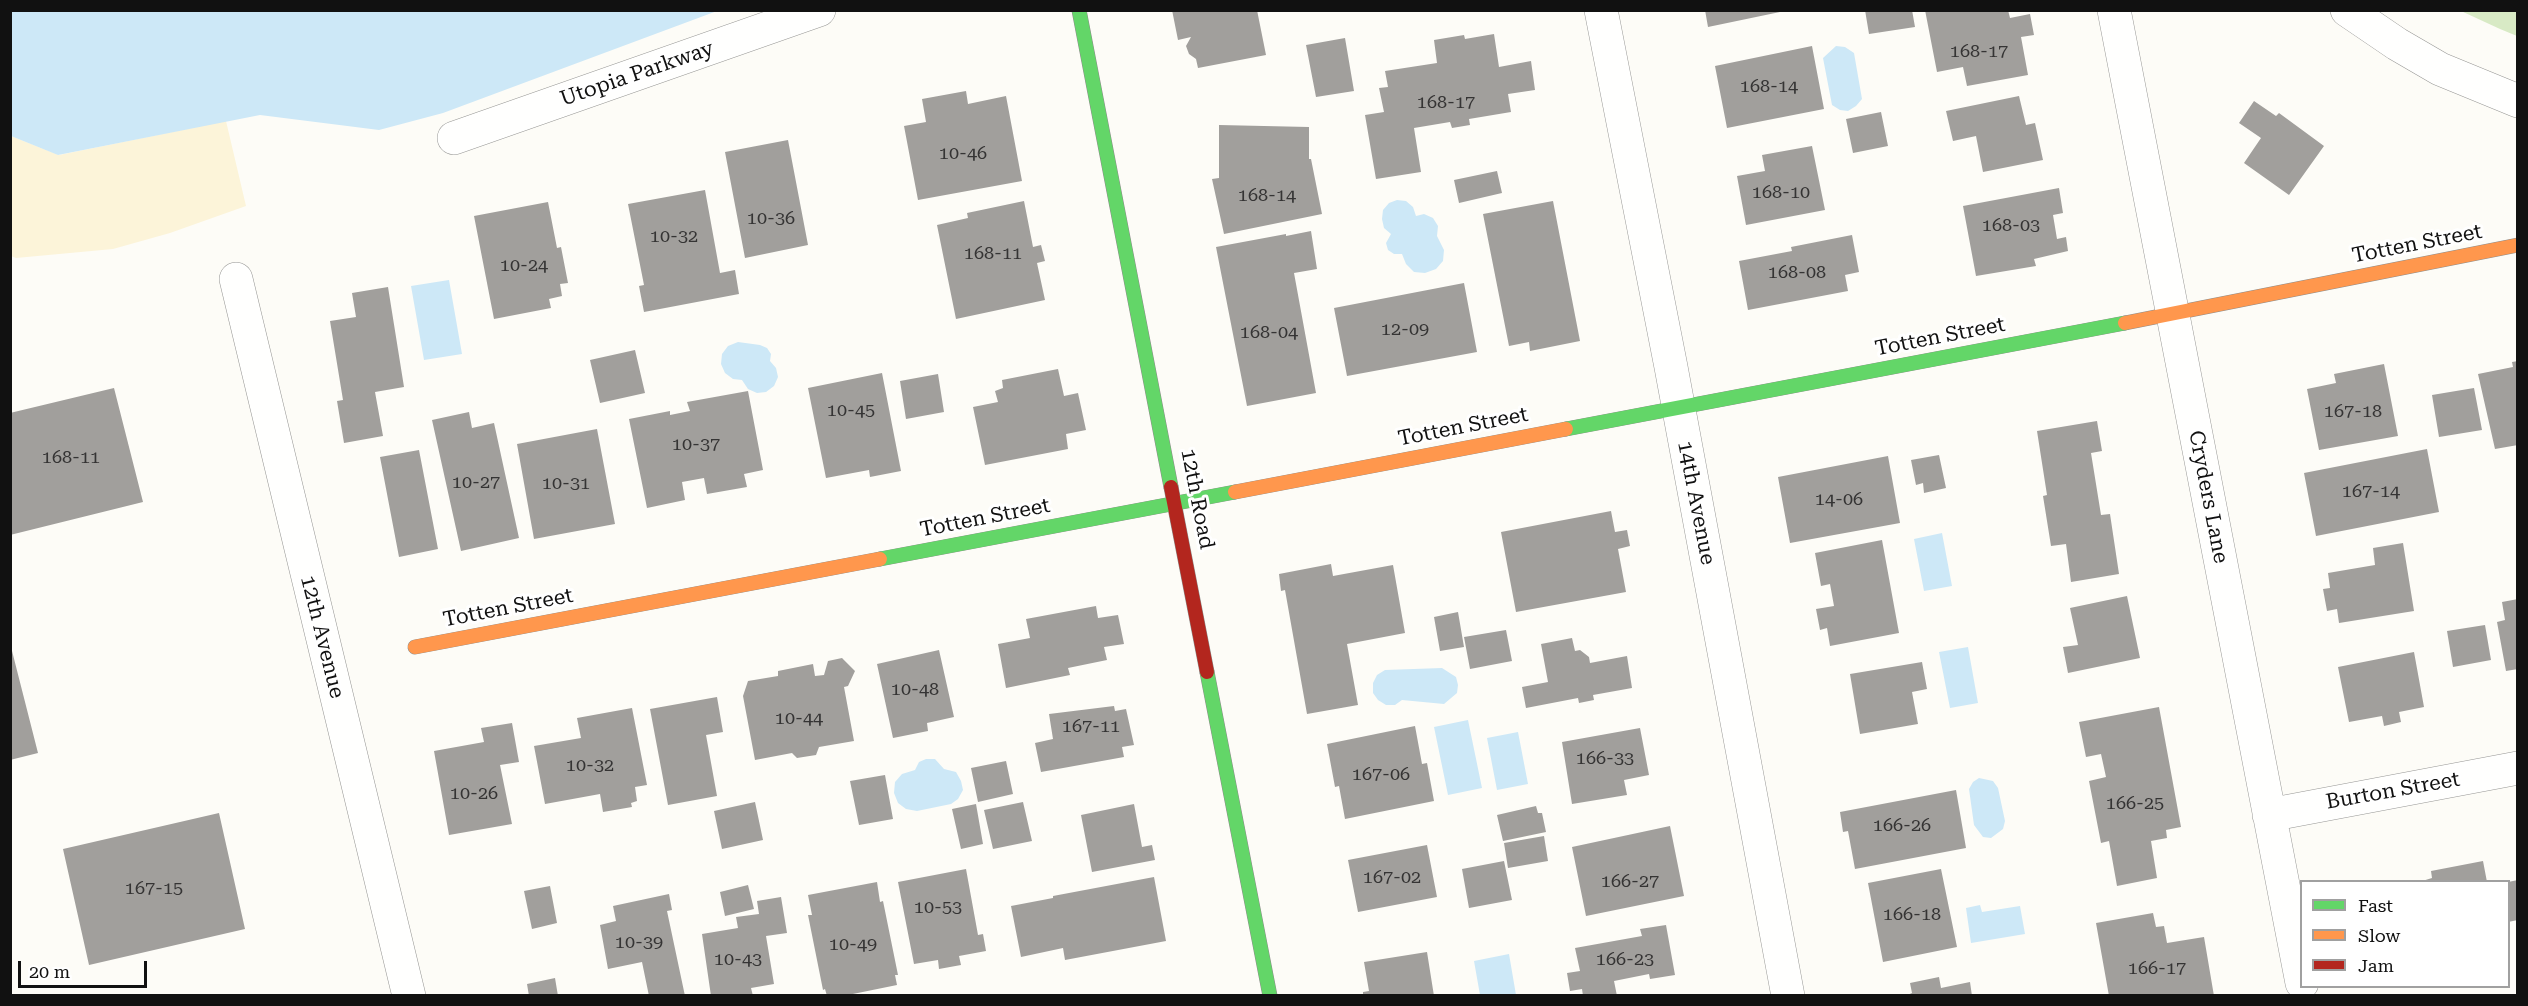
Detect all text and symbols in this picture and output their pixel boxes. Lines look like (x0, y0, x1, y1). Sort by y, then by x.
street label: Utopia Parkway (557, 36, 717, 112)
house number: 168-17 (1950, 41, 2008, 63)
house number: 168-14 (1740, 76, 1798, 98)
house number: 168-17 (1417, 92, 1475, 114)
house number: 10-46 (939, 143, 987, 165)
house number: 168-10 (1752, 182, 1810, 204)
house number: 168-14 (1238, 185, 1296, 207)
house number: 10-36 (747, 208, 795, 230)
house number: 168-03 (1982, 215, 2040, 237)
street label: Totten Street (2350, 219, 2484, 269)
house number: 10-32 (650, 226, 698, 248)
house number: 168-11 (964, 243, 1022, 265)
house number: 10-24 (500, 255, 548, 277)
house number: 168-08 (1768, 262, 1826, 284)
street label: Totten Street (1873, 312, 2007, 362)
house number: 12-09 (1381, 319, 1429, 341)
house number: 168-04 (1240, 322, 1298, 344)
house number: 10-45 (827, 400, 875, 422)
house number: 167-18 (2324, 401, 2382, 423)
street label: Totten Street (1396, 402, 1530, 452)
street label: Cryders Lane (2183, 428, 2233, 566)
house number: 10-37 (672, 434, 720, 456)
street label: 14th Avenue (1672, 439, 1720, 567)
house number: 168-11 (42, 447, 100, 469)
street label: 12th Road (1175, 447, 1219, 551)
house number: 10-27 (452, 472, 500, 494)
house number: 10-31 (542, 473, 590, 495)
house number: 167-14 (2342, 481, 2400, 503)
house number: 14-06 (1815, 489, 1863, 511)
street label: Totten Street (918, 493, 1052, 543)
street label: 12th Avenue (295, 573, 349, 701)
street label: Totten Street (441, 583, 575, 633)
house number: 10-48 (891, 679, 939, 701)
house number: 10-44 (775, 708, 823, 730)
house number: 167-11 (1062, 716, 1120, 738)
house number: 166-33 (1576, 748, 1634, 770)
house number: 10-32 (566, 755, 614, 777)
house number: 167-06 (1352, 764, 1410, 786)
street label: Burton Street (2324, 767, 2462, 815)
house number: 10-26 (450, 783, 498, 805)
house number: 166-25 (2106, 793, 2164, 815)
house number: 166-26 (1873, 815, 1931, 837)
house number: 167-02 (1363, 867, 1421, 889)
house number: 166-27 (1601, 871, 1659, 893)
house number: 167-15 (125, 878, 183, 900)
legend (2300, 880, 2510, 988)
text: Fast (2358, 895, 2393, 916)
house number: 10-53 (914, 897, 962, 919)
house number: 166-18 (1883, 904, 1941, 926)
text: Slow (2358, 925, 2400, 946)
house number: 10-39 (615, 932, 663, 954)
house number: 10-49 (829, 934, 877, 956)
scale bar (21, 949, 150, 987)
house number: 10-43 (714, 949, 762, 971)
house number: 166-23 (1596, 949, 1654, 971)
text: Jam (2358, 955, 2394, 976)
house number: 166-17 (2128, 958, 2186, 980)
text: 20 m (29, 961, 70, 982)

